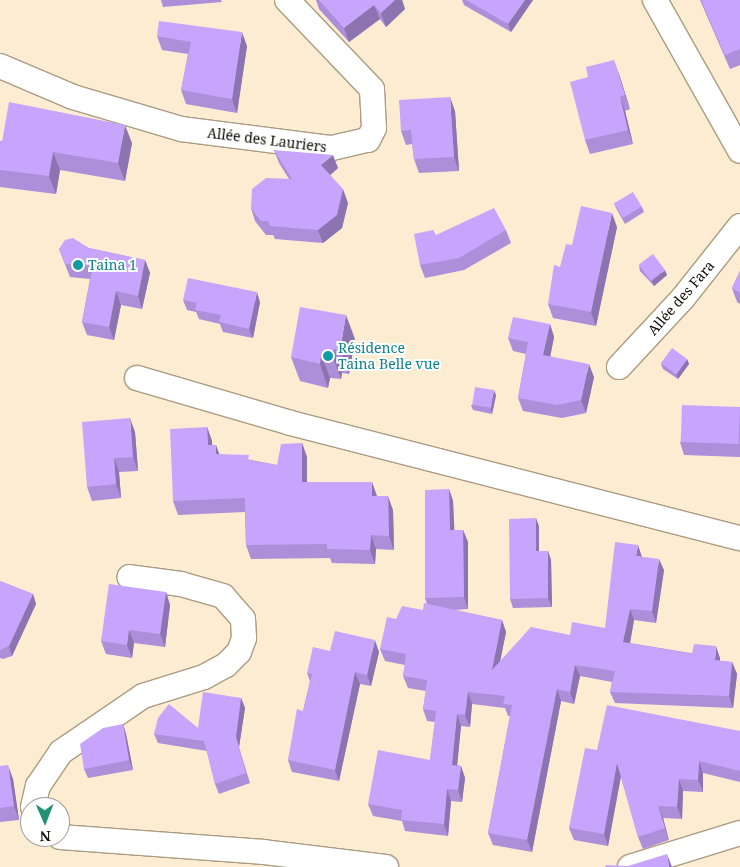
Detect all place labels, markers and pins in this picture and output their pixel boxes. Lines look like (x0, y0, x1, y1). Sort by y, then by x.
place label: Taina 1 (88, 257, 137, 273)
marker: Taina 1 (72, 259, 84, 271)
place label: Résidence Taina Belle vue (338, 340, 440, 372)
marker: Résidence Taina Belle vue (322, 350, 334, 362)

